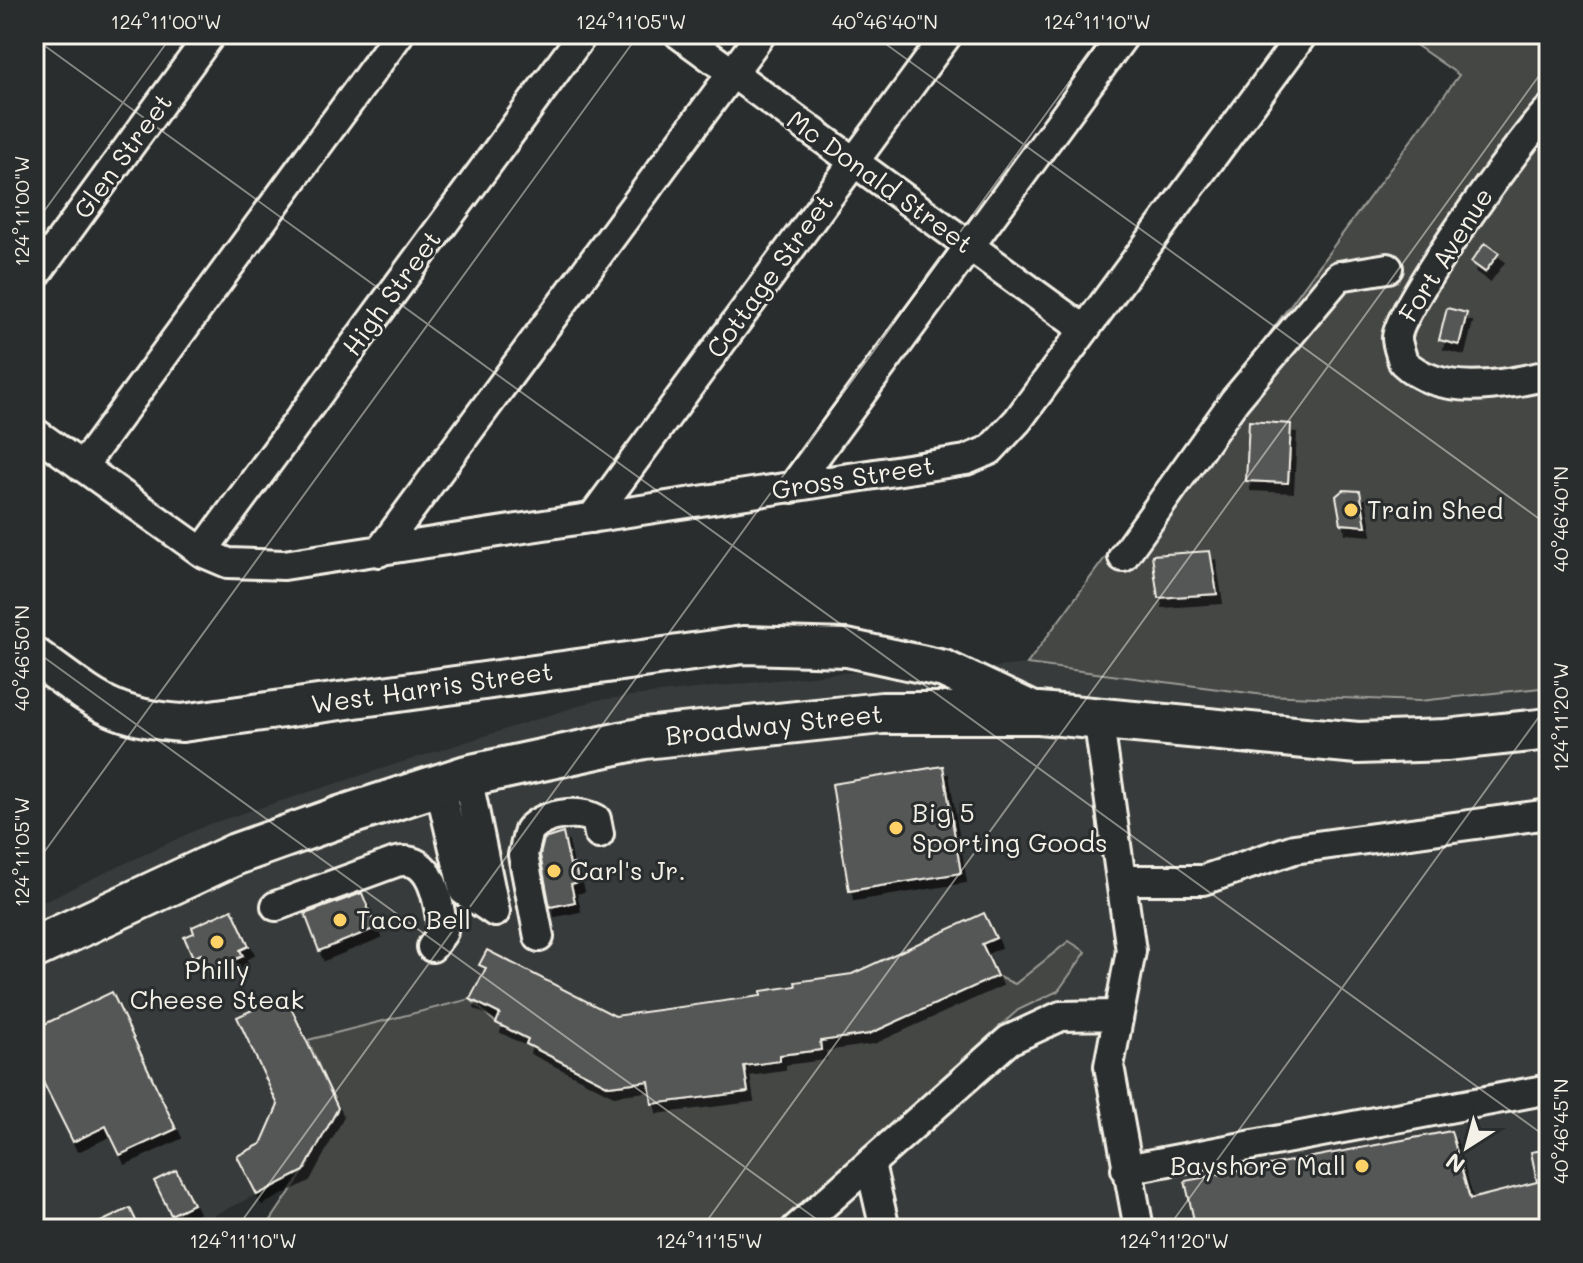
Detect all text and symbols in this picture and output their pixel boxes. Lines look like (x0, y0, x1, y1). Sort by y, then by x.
text: 124°11'00"W (110, 8, 222, 34)
text: 124°11'05"W (576, 8, 686, 34)
text: 40°46'40"N (832, 8, 938, 34)
text: 124°11'10"W (1043, 8, 1151, 34)
street label: Glen Street (65, 86, 179, 225)
street label: Mc Donald Street (781, 102, 981, 260)
text: 124°11'00"W (8, 155, 34, 267)
street label: Fort Avenue (1390, 181, 1500, 328)
street label: Cottage Street (698, 186, 840, 364)
street label: High Street (334, 223, 448, 362)
street label: Gross Street (769, 447, 937, 507)
text: 40°46'40"N (1547, 466, 1573, 572)
place label: Train Shed (1367, 492, 1503, 526)
marker: Train Shed (1342, 501, 1360, 519)
text: 40°46'50"N (8, 605, 34, 711)
street label: West Harris Street (309, 653, 555, 721)
text: 124°11'20"W (1547, 662, 1573, 772)
street label: Broadway Street (664, 696, 884, 752)
place label: Big 5 Sporting Goods (912, 795, 1108, 859)
text: 124°11'05"W (8, 797, 34, 907)
marker: Big 5 Sporting Goods (887, 819, 905, 837)
place label: Carl's Jr. (570, 853, 686, 887)
marker: Carl's Jr. (545, 862, 563, 880)
place label: Taco Bell (356, 902, 471, 936)
marker: Taco Bell (331, 911, 349, 929)
marker: Philly Cheese Steak (208, 933, 226, 951)
place label: Philly Cheese Steak (130, 952, 304, 1016)
text: 40°46'45"N (1547, 1078, 1573, 1184)
north arrow (1427, 1107, 1507, 1187)
text: N (1440, 1147, 1470, 1180)
place label: Bayshore Mall (1170, 1148, 1346, 1182)
marker: Bayshore Mall (1353, 1157, 1371, 1175)
text: 124°11'10"W (189, 1227, 297, 1253)
text: 124°11'15"W (655, 1227, 763, 1253)
text: 124°11'20"W (1119, 1227, 1229, 1253)

